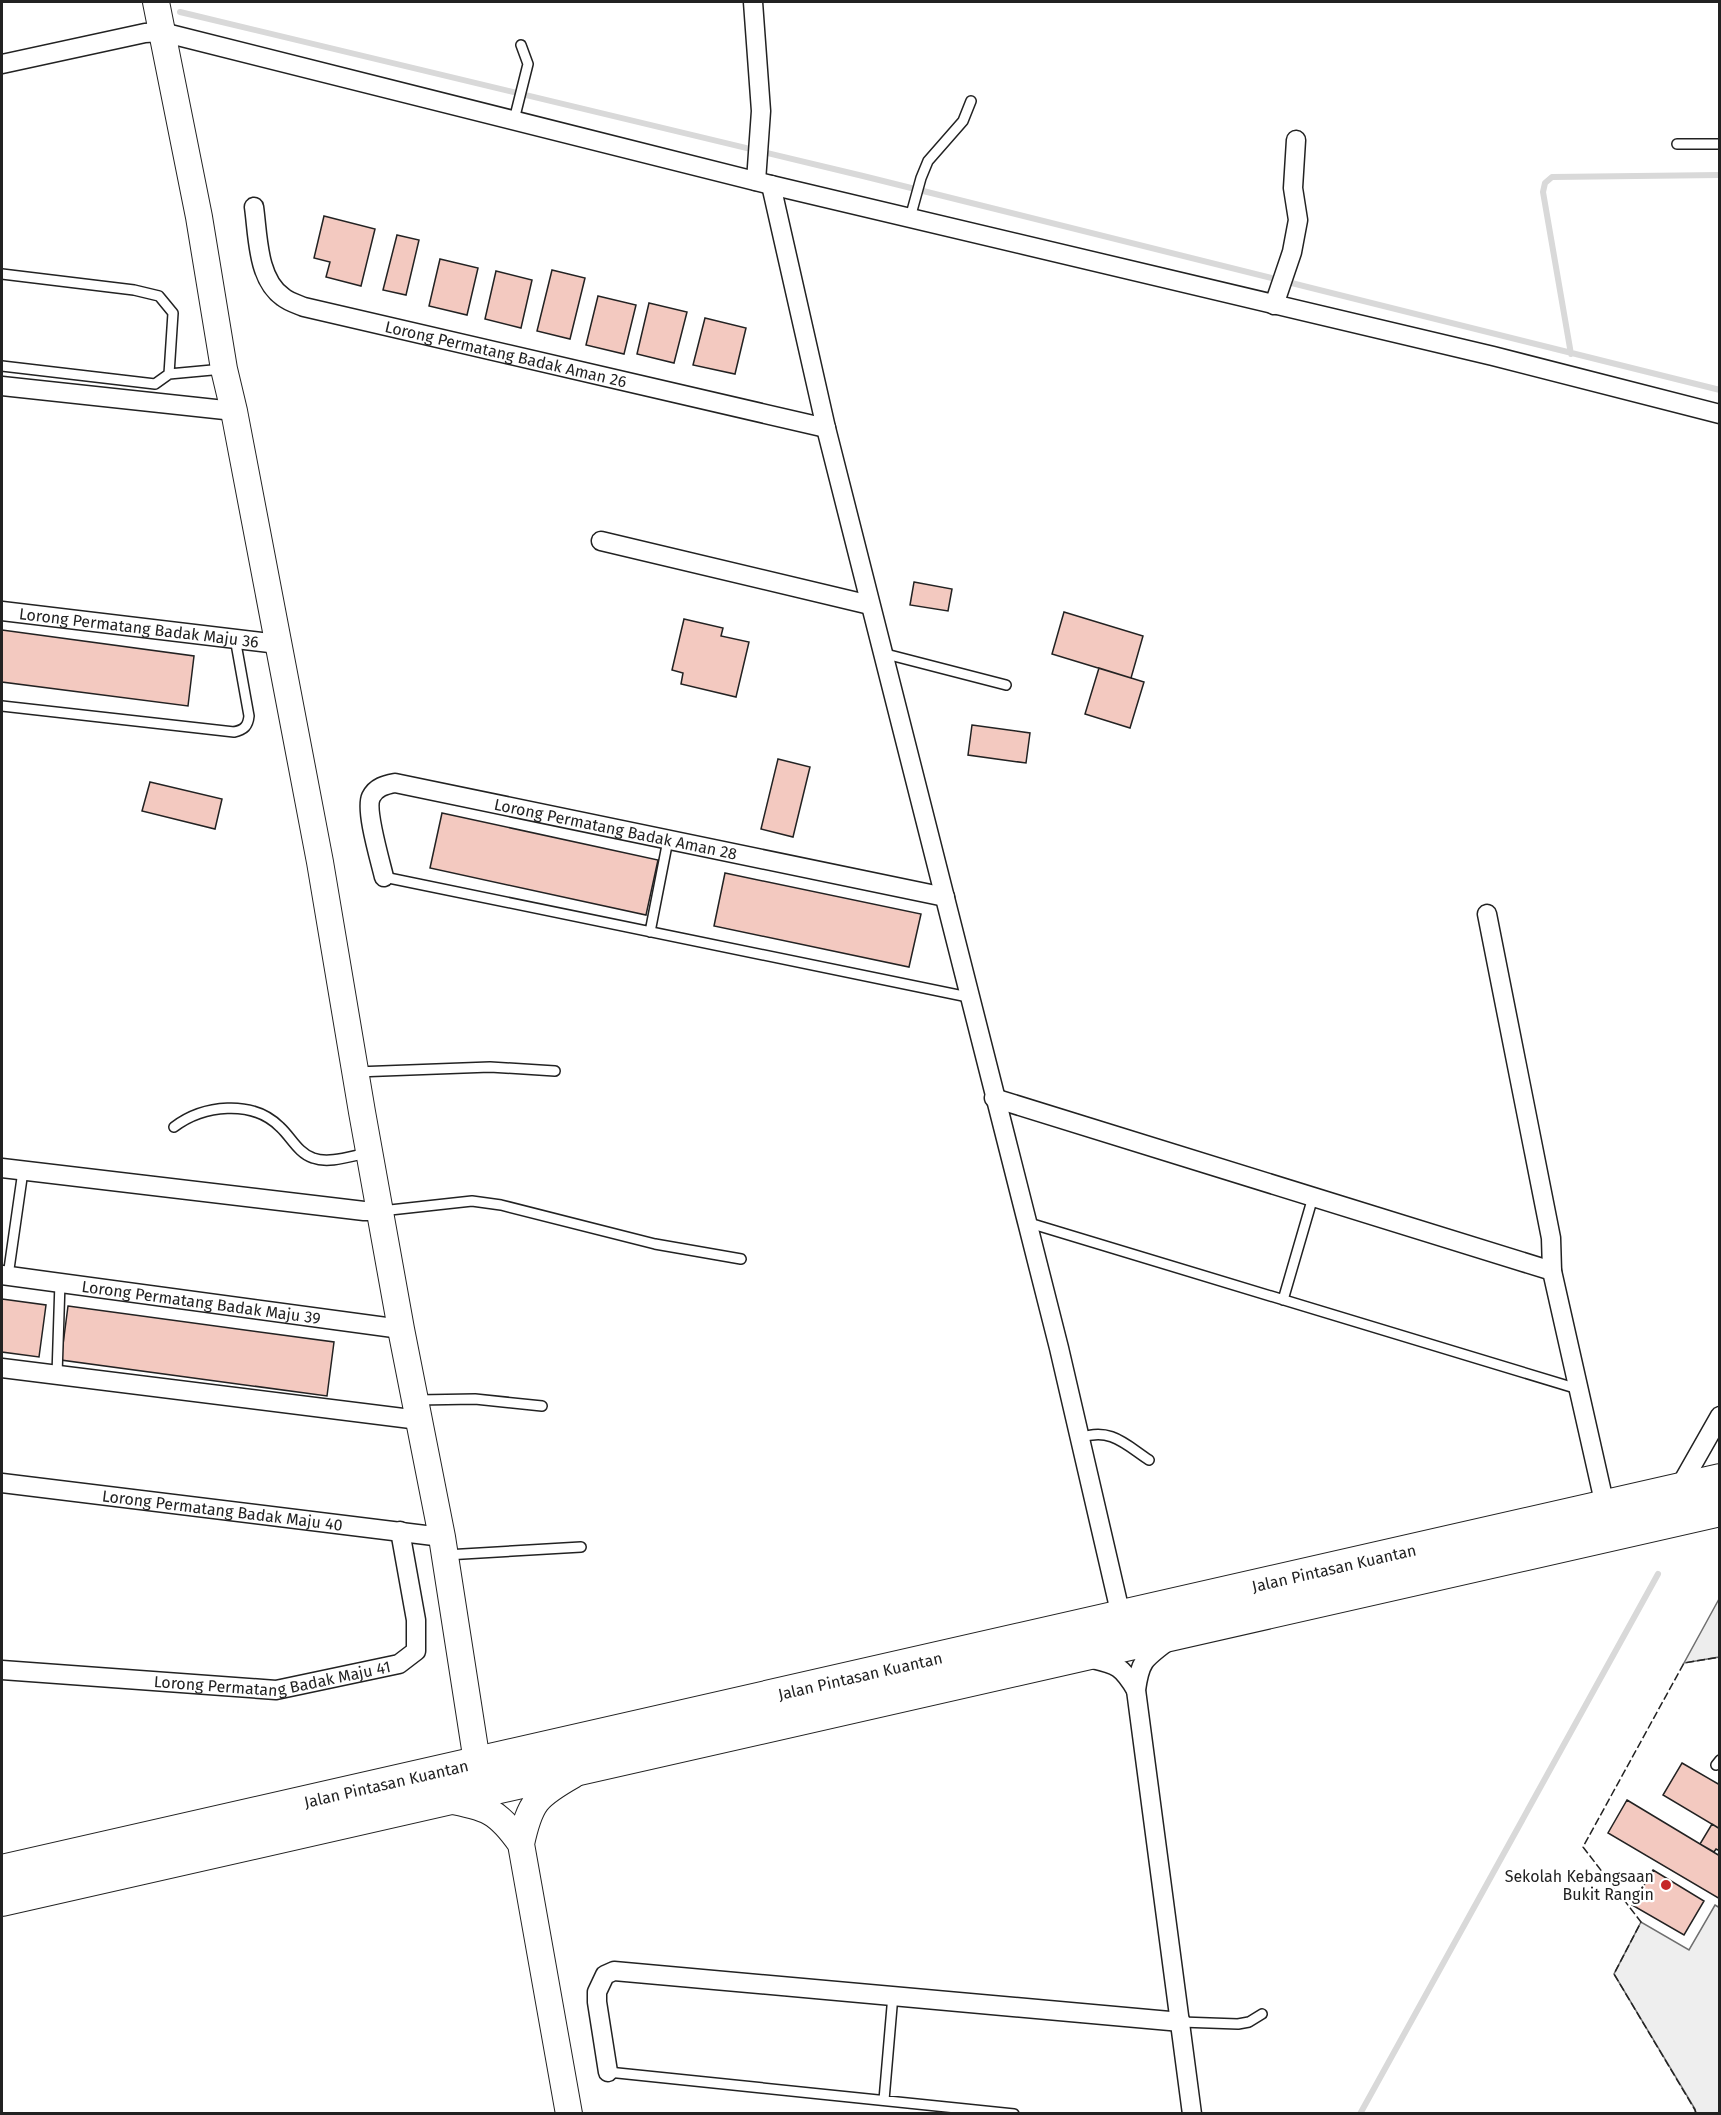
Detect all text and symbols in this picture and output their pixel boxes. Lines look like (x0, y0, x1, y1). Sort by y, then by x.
street label: Lorong Permatang Badak Aman 26 (383, 317, 629, 391)
street label: Lorong Permatang Badak Maju 36 (18, 604, 260, 651)
street label: Lorong Permatang Badak Aman 28 (492, 794, 739, 863)
street label: Lorong Permatang Badak Maju 39 (81, 1276, 322, 1328)
street label: Lorong Permatang Badak Maju 40 (101, 1486, 344, 1534)
street label: Jalan Pintasan Kuantan (1250, 1540, 1418, 1596)
street label: Jalan Pintasan Kuantan (776, 1648, 944, 1704)
street label: Lorong Permatang Badak Maju 41 (153, 1657, 392, 1700)
street label: Jalan Pintasan Kuantan (302, 1756, 470, 1811)
place label: Sekolah Kebangsaan Bukit Rangin (1505, 1867, 1654, 1904)
marker: Sekolah Kebangsaan Bukit Rangin (1659, 1878, 1673, 1892)

